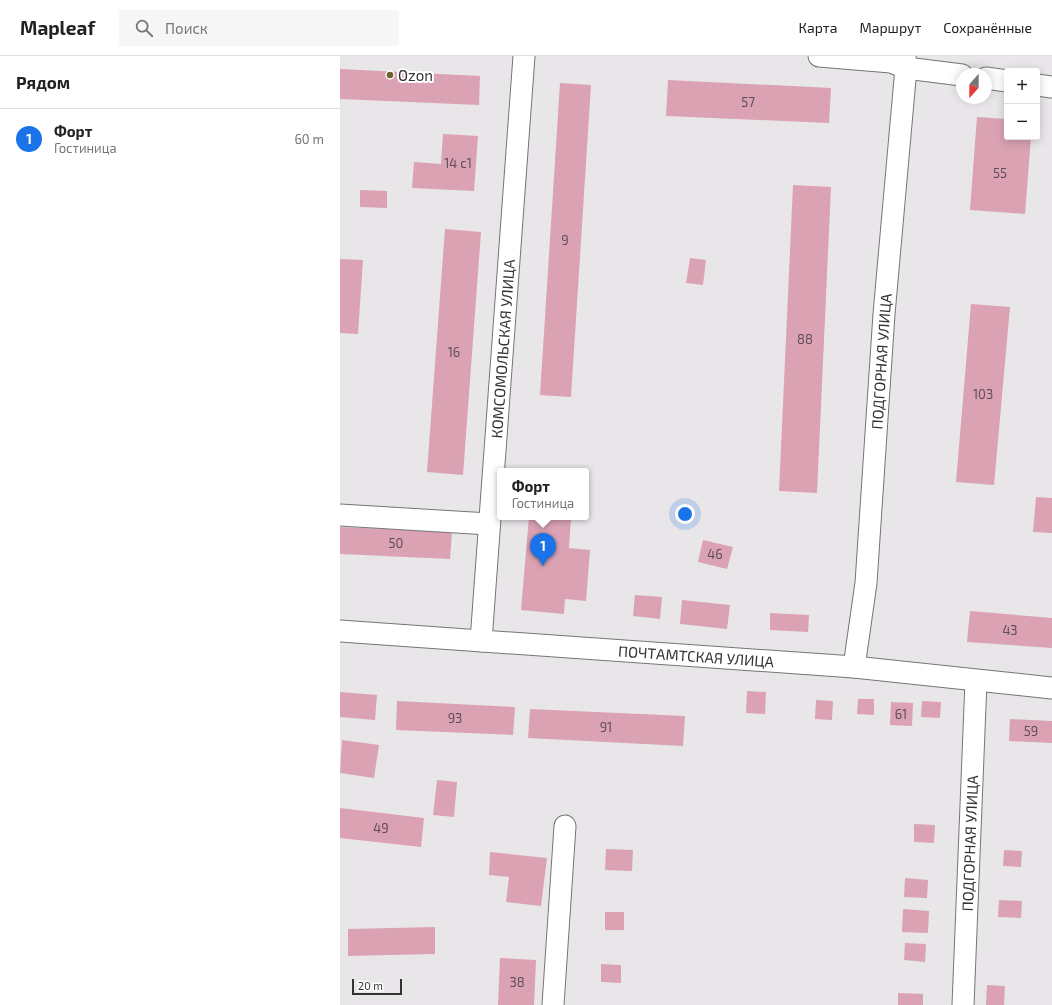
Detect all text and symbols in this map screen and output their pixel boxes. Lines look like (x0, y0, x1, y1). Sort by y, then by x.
search box (119, 10, 399, 46)
text: Mapleaf (20, 16, 95, 39)
icon: search (133, 17, 155, 39)
text: Поиск (165, 19, 208, 37)
text: Карта (799, 19, 837, 36)
text: Маршрут (859, 19, 921, 36)
text: Сохранённые (943, 19, 1032, 36)
place label: Ozon (398, 66, 433, 84)
north arrow (956, 68, 992, 104)
map controls (1004, 68, 1040, 140)
button: + (1004, 68, 1040, 104)
marker: Ozon (385, 70, 395, 80)
text: Рядом (16, 72, 70, 92)
house number: 57 (741, 94, 755, 110)
button: − (1004, 104, 1040, 140)
text: Форт (54, 122, 92, 140)
text: 1 (26, 131, 32, 147)
text: 60 m (294, 131, 324, 147)
text: Гостиница (54, 140, 117, 156)
house number: 14 с1 (444, 155, 472, 171)
house number: 55 (993, 165, 1007, 181)
house number: 9 (561, 232, 569, 248)
street label: КОМСОМОЛЬСКАЯ УЛИЦА (487, 258, 518, 439)
street label: ПОДГОРНАЯ УЛИЦА (867, 292, 895, 430)
house number: 88 (797, 331, 813, 347)
house number: 16 (448, 344, 460, 360)
house number: 103 (973, 386, 993, 402)
popup (497, 468, 589, 520)
text: Форт (512, 477, 550, 495)
text: Гостиница (512, 495, 574, 511)
your location (675, 504, 695, 524)
pin: 1 (530, 533, 556, 566)
house number: 50 (389, 535, 403, 551)
house number: 46 (707, 546, 723, 562)
house number: 43 (1002, 622, 1018, 638)
street label: ПОЧТАМТСКАЯ УЛИЦА (618, 642, 775, 670)
house number: 61 (895, 706, 907, 722)
house number: 93 (448, 710, 462, 726)
house number: 91 (600, 719, 612, 735)
house number: 59 (1024, 723, 1038, 739)
street label: ПОДГОРНАЯ УЛИЦА (958, 774, 981, 912)
house number: 49 (373, 820, 389, 836)
house number: 38 (509, 974, 525, 990)
scale bar (352, 977, 402, 996)
text: 20 m (358, 979, 383, 992)

